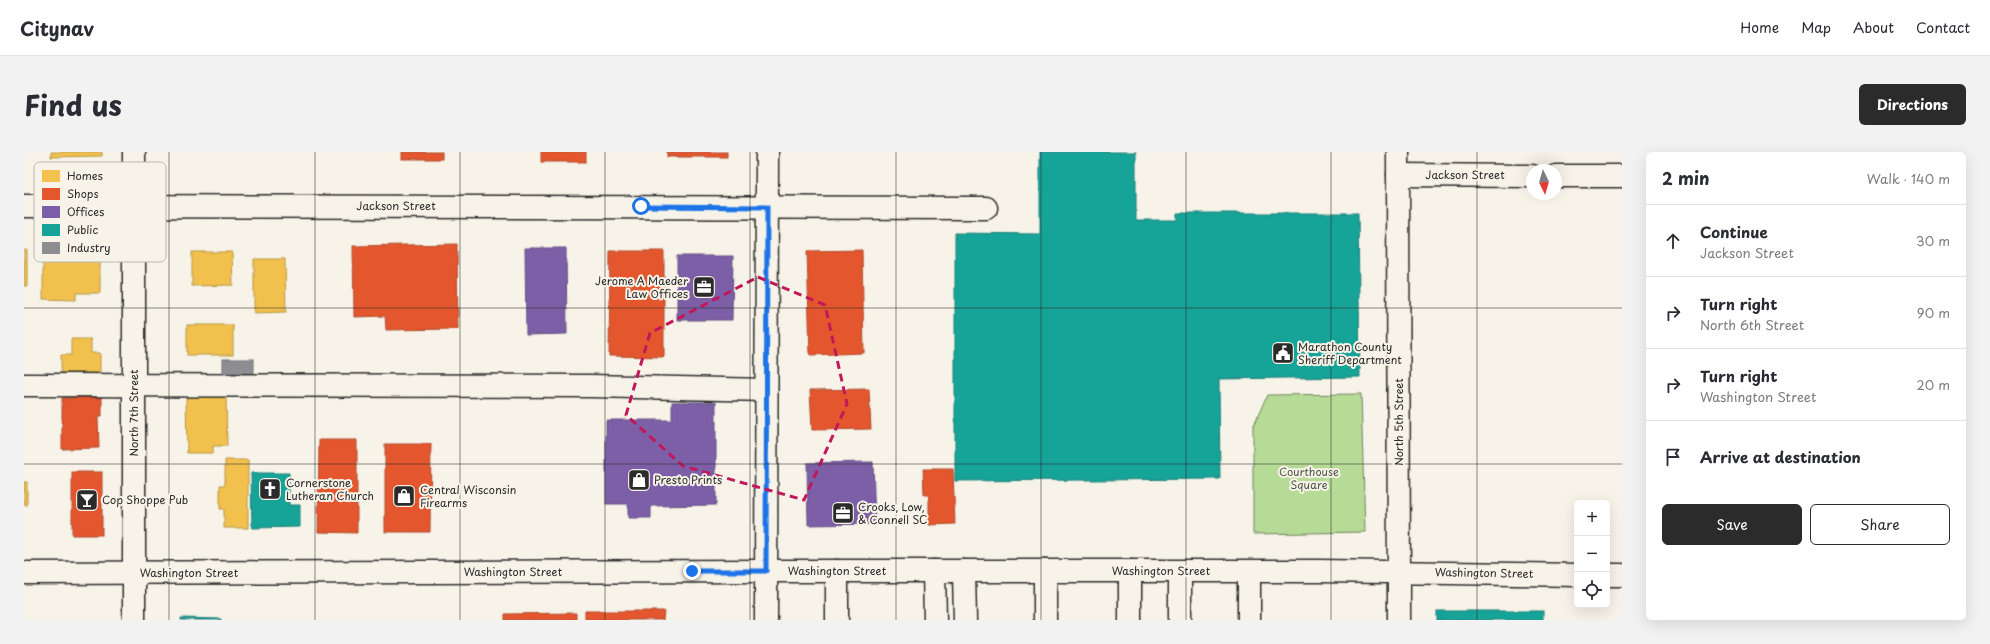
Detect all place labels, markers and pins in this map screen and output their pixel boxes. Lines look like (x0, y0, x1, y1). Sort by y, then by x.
place label: Jerome A Maeder Law Offices (595, 272, 688, 302)
office icon: Jerome A Maeder Law Offices (691, 274, 717, 300)
place label: Marathon County Sheriff Department (1298, 338, 1402, 368)
public building icon: Marathon County Sheriff Department (1270, 340, 1296, 366)
shop icon: Presto Prints (626, 467, 652, 493)
place label: Presto Prints (654, 471, 722, 488)
place label: Cornerstone Lutheran Church (286, 474, 374, 504)
church icon: Cornerstone Lutheran Church (257, 476, 283, 502)
place label: Central Wisconsin Firearms (420, 481, 516, 511)
shop icon: Central Wisconsin Firearms (391, 483, 417, 509)
bar icon: Cop Shoppe Pub (74, 487, 100, 513)
place label: Cop Shoppe Pub (102, 491, 188, 508)
place label: Crooks, Low, & Connell SC (858, 498, 928, 528)
office icon: Crooks, Low, & Connell SC (830, 500, 856, 526)

